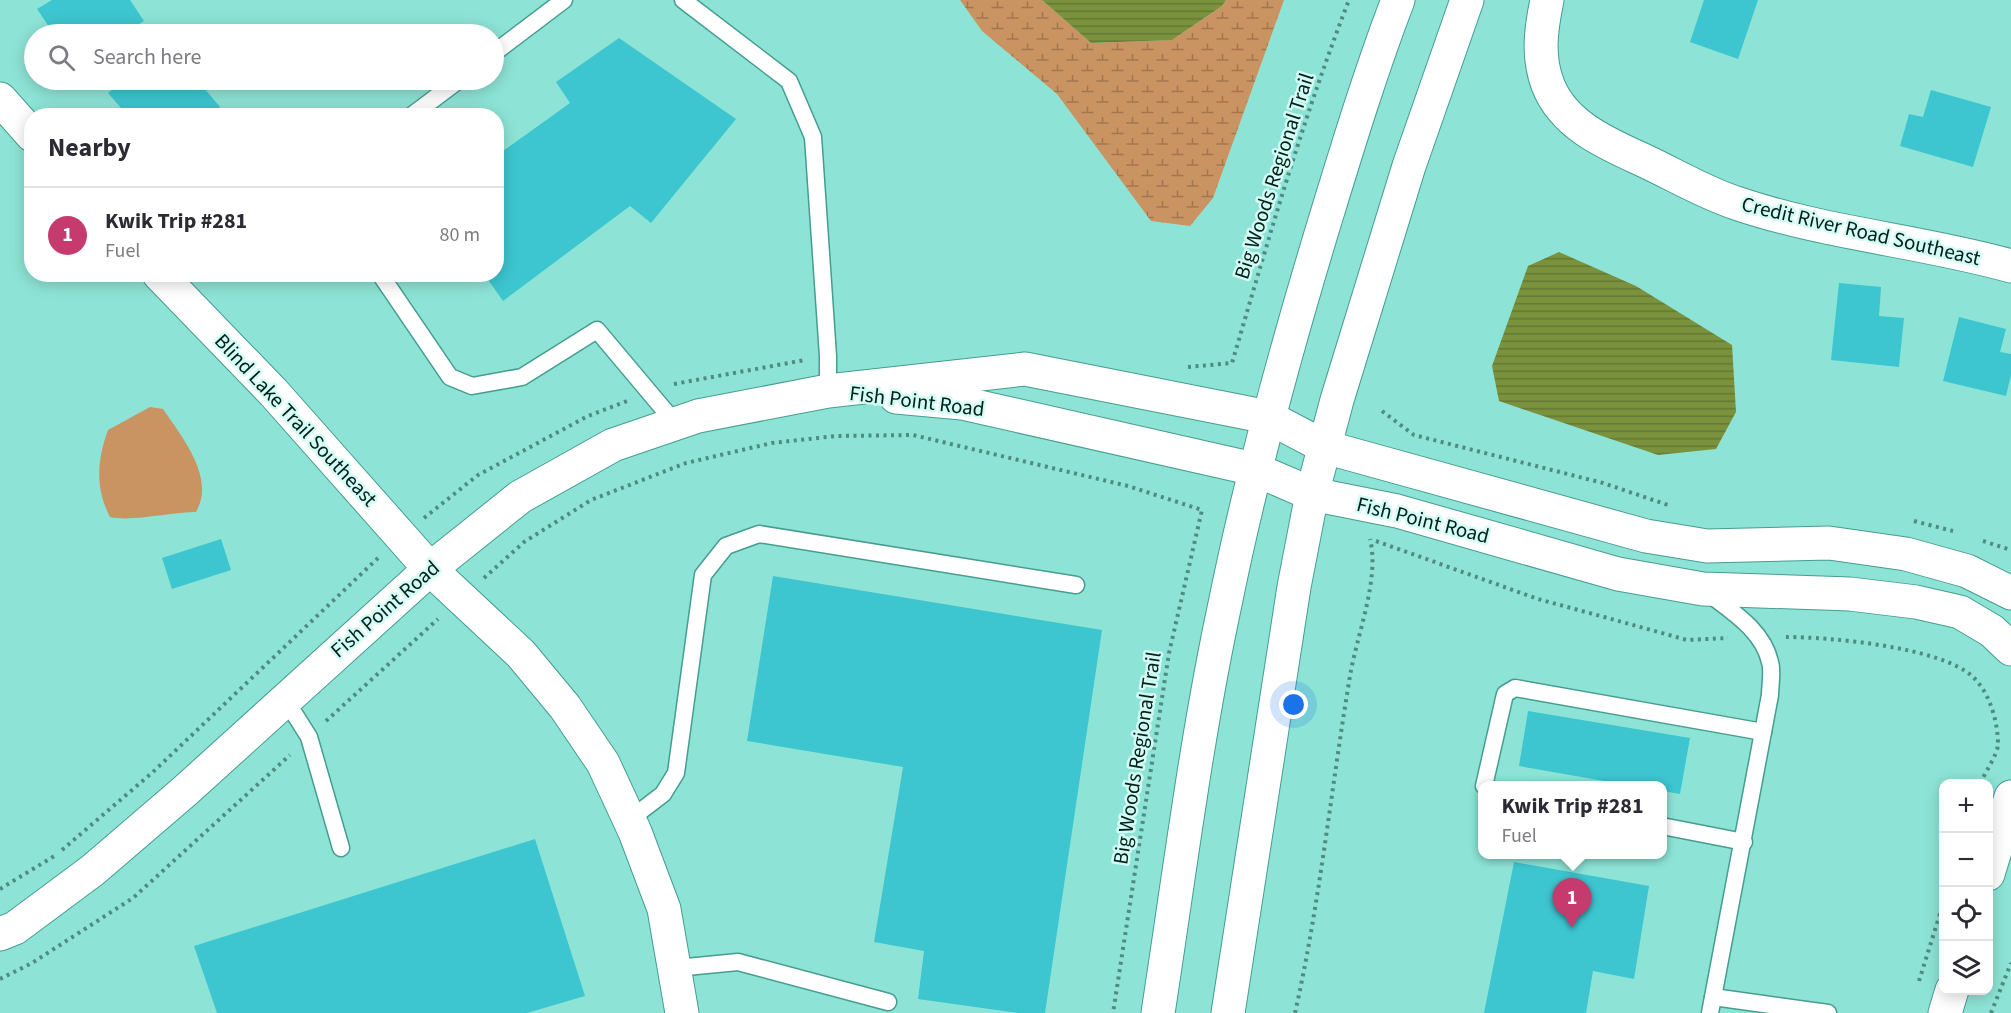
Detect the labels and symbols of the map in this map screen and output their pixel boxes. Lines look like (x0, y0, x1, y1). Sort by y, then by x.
street label: Big Woods Regional Trail (1226, 69, 1322, 283)
street label: Credit River Road Southeast (1739, 189, 1983, 273)
street label: Blind Lake Trail Southeast (208, 327, 384, 513)
street label: Fish Point Road (848, 378, 986, 424)
street label: Fish Point Road (1354, 489, 1492, 551)
street label: Fish Point Road (324, 553, 446, 665)
street label: Big Woods Regional Trail (1105, 649, 1169, 867)
your location (1279, 690, 1308, 719)
pin: 1 (1552, 878, 1592, 928)

